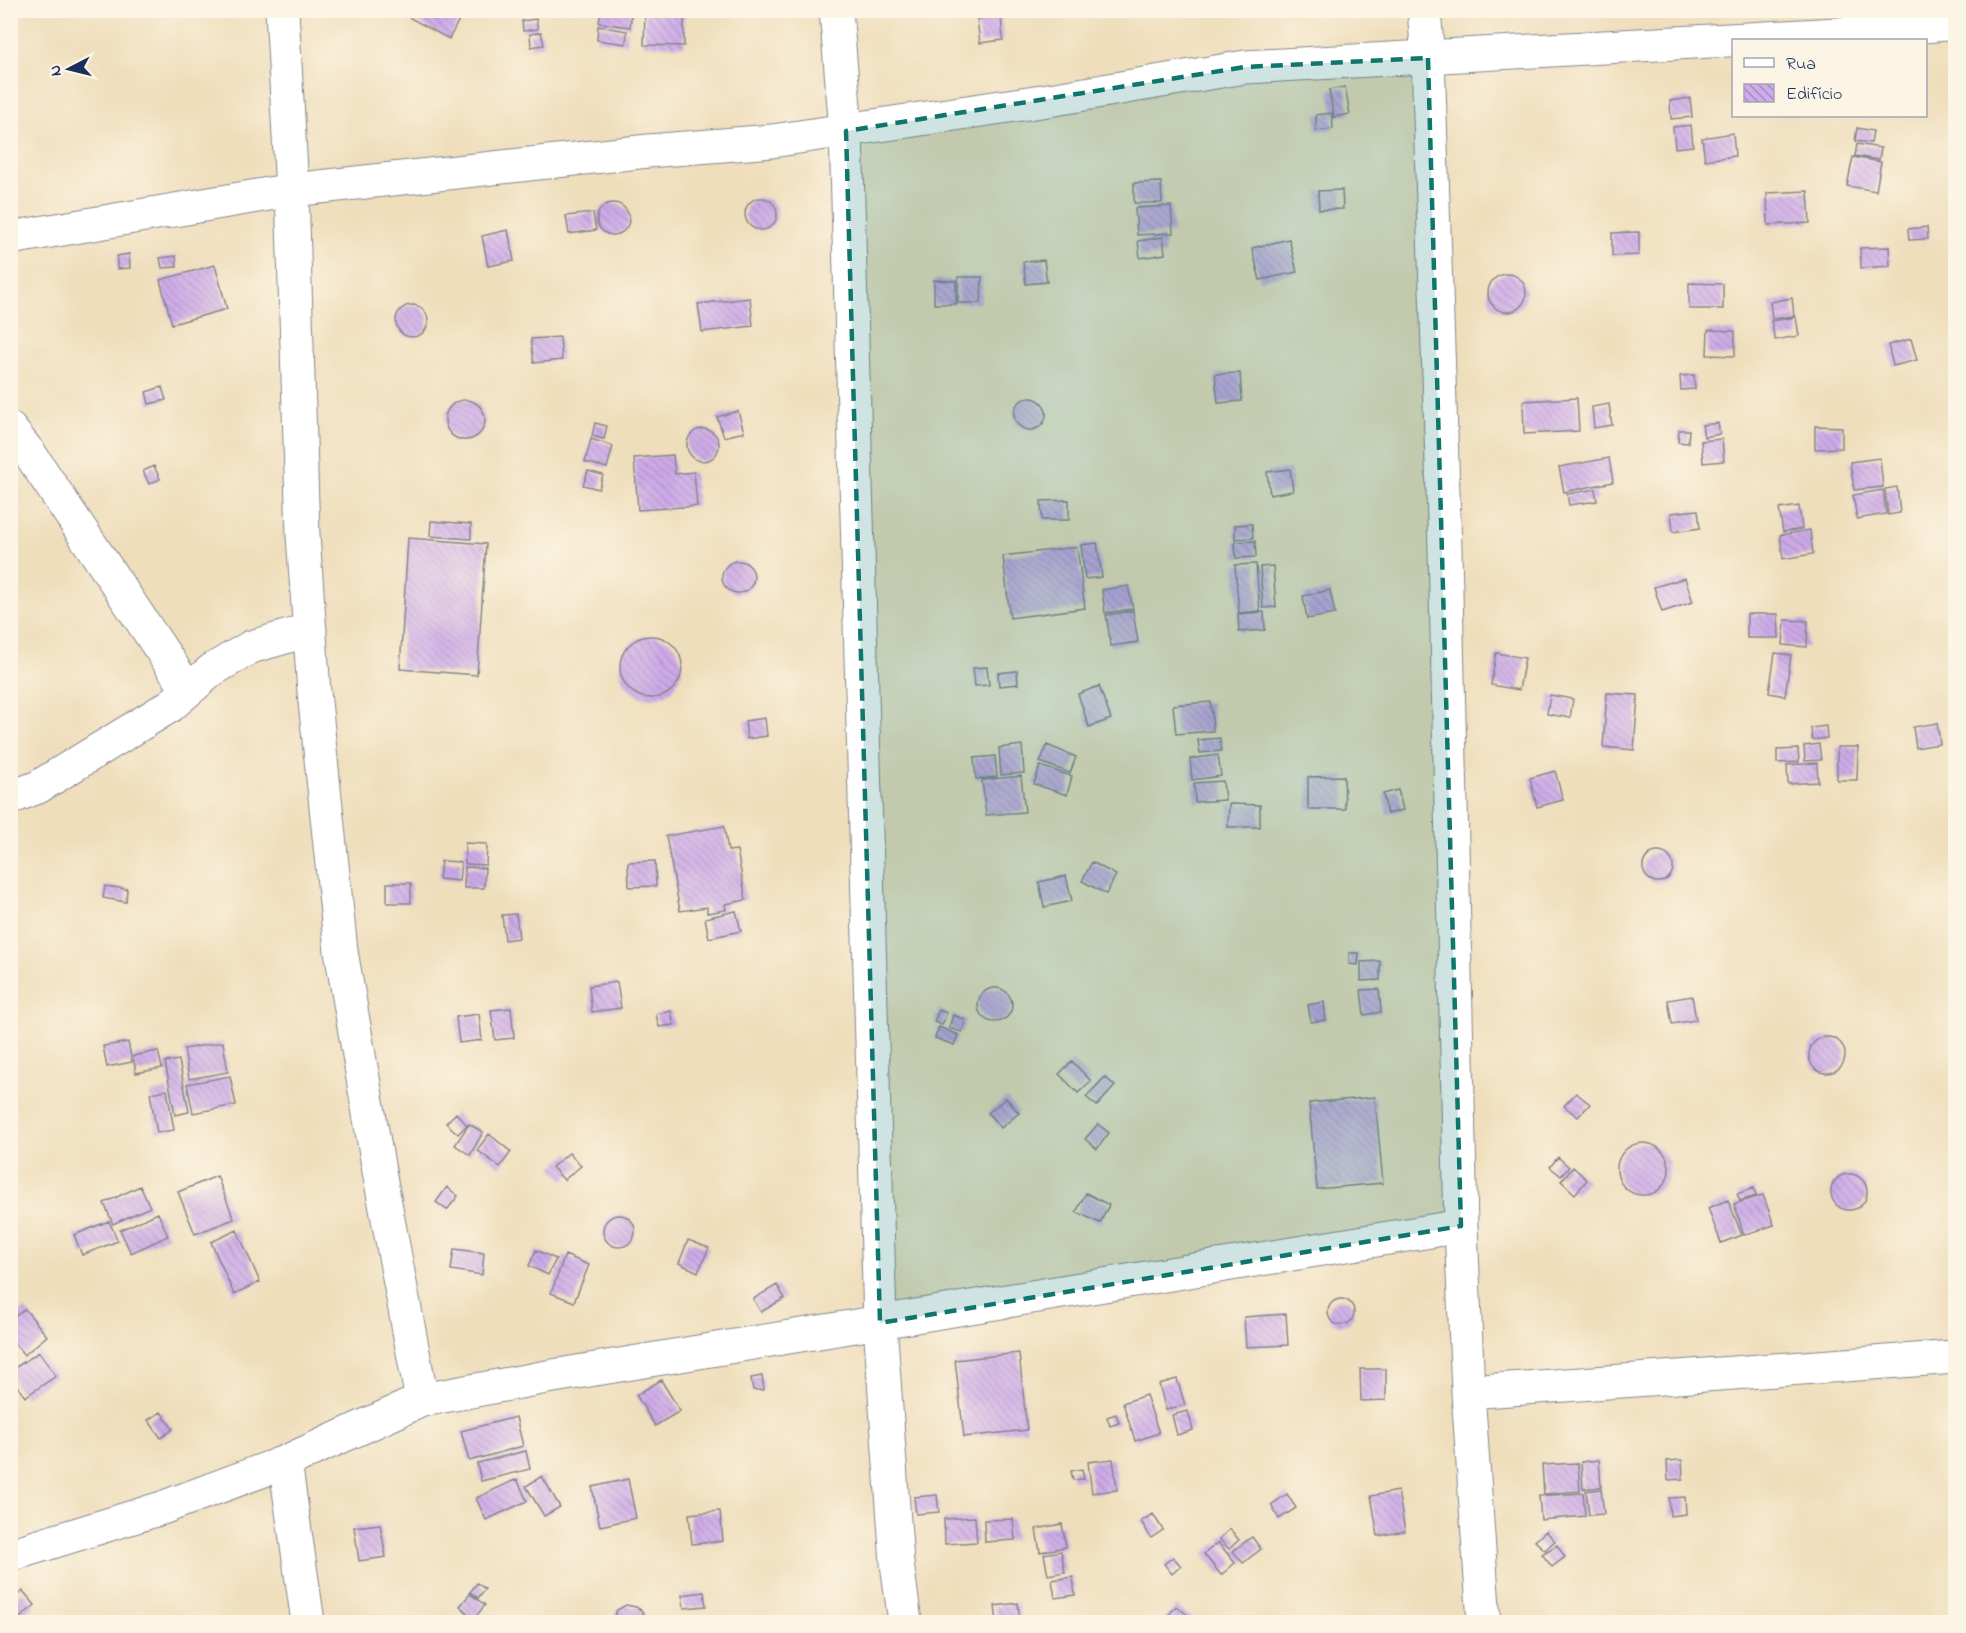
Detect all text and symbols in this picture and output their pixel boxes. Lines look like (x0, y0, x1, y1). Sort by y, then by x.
north arrow (39, 39, 99, 99)
legend (1732, 39, 1927, 117)
text: Rua (1786, 52, 1816, 78)
text: N (44, 64, 69, 77)
text: Edifício (1786, 82, 1842, 108)

